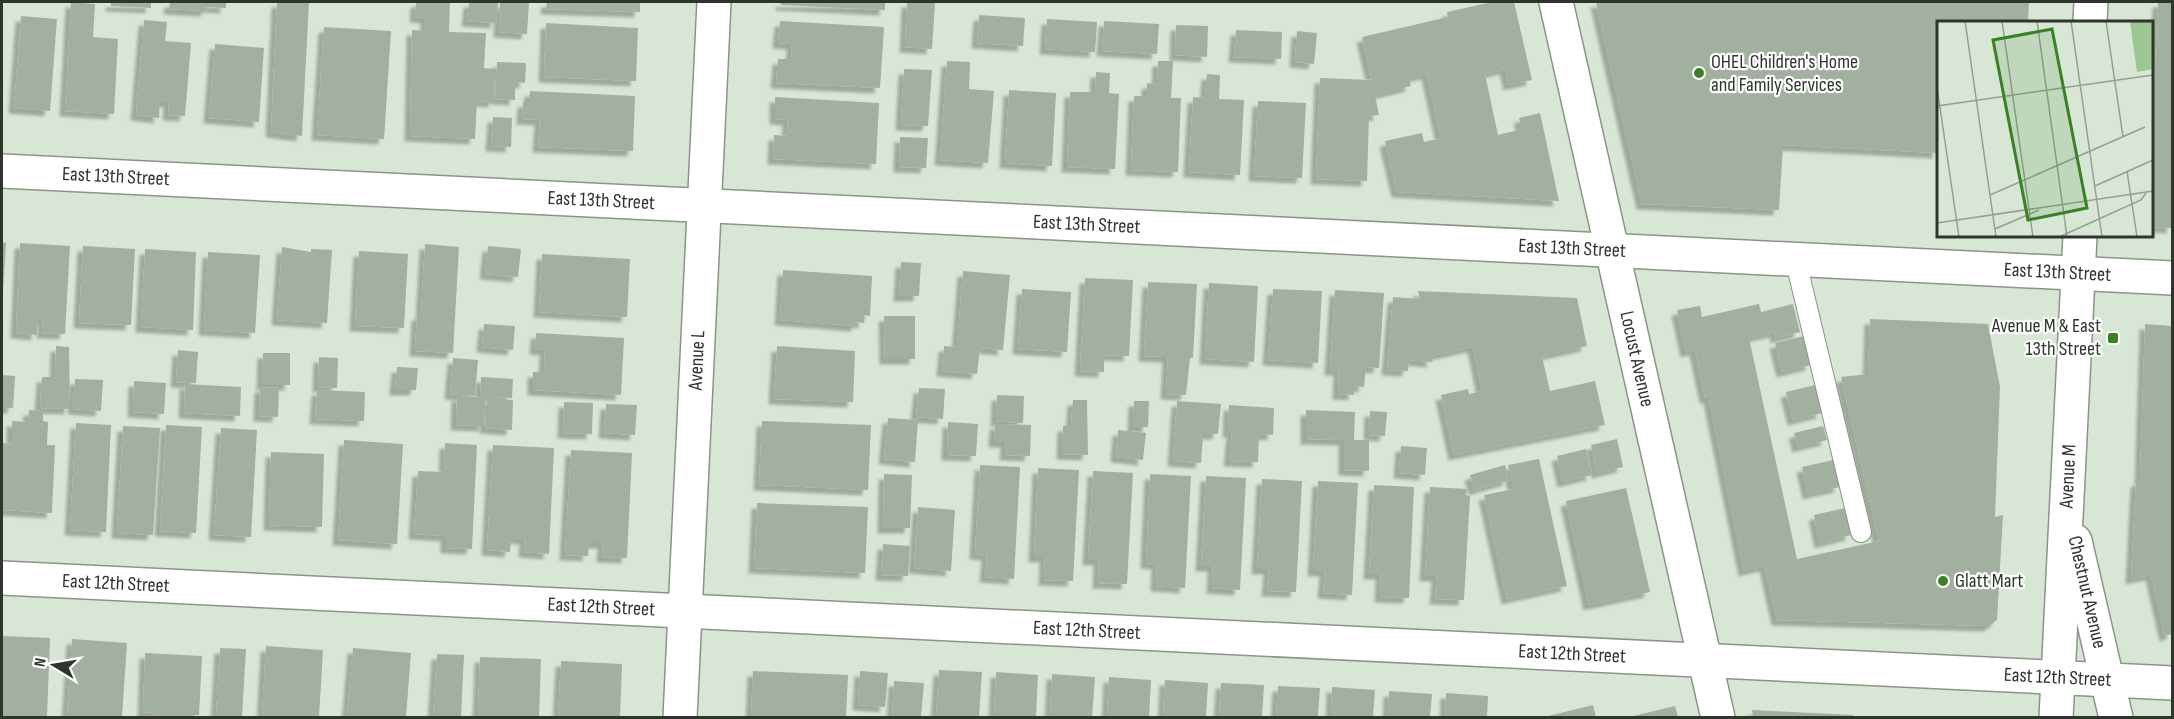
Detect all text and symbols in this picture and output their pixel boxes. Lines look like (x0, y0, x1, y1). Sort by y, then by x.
inset map (1937, 21, 2153, 237)
place label: OHEL Children's Home and Family Services (1711, 50, 1858, 97)
marker: OHEL Children's Home and Family Services (1692, 66, 1706, 80)
street label: East 13th Street (62, 162, 170, 191)
street label: East 13th Street (547, 186, 656, 215)
street label: East 13th Street (1032, 210, 1141, 239)
street label: East 13th Street (1518, 234, 1626, 263)
street label: East 13th Street (2003, 258, 2112, 287)
street label: Locust Avenue (1614, 309, 1659, 409)
place label: Avenue M & East 13th Street (1991, 314, 2101, 361)
street label: Avenue L (684, 330, 710, 392)
marker: Avenue M & East 13th Street (2106, 331, 2120, 345)
street label: Avenue M (2054, 444, 2082, 510)
street label: Chestnut Avenue (2062, 533, 2112, 651)
street label: East 12th Street (61, 569, 170, 598)
place label: Glatt Mart (1955, 569, 2023, 593)
marker: Glatt Mart (1936, 574, 1950, 588)
street label: East 12th Street (547, 592, 656, 622)
street label: East 12th Street (1032, 616, 1141, 645)
north arrow (24, 635, 84, 695)
street label: East 12th Street (1518, 639, 1627, 669)
text: N (31, 656, 51, 668)
street label: East 12th Street (2003, 663, 2112, 692)

